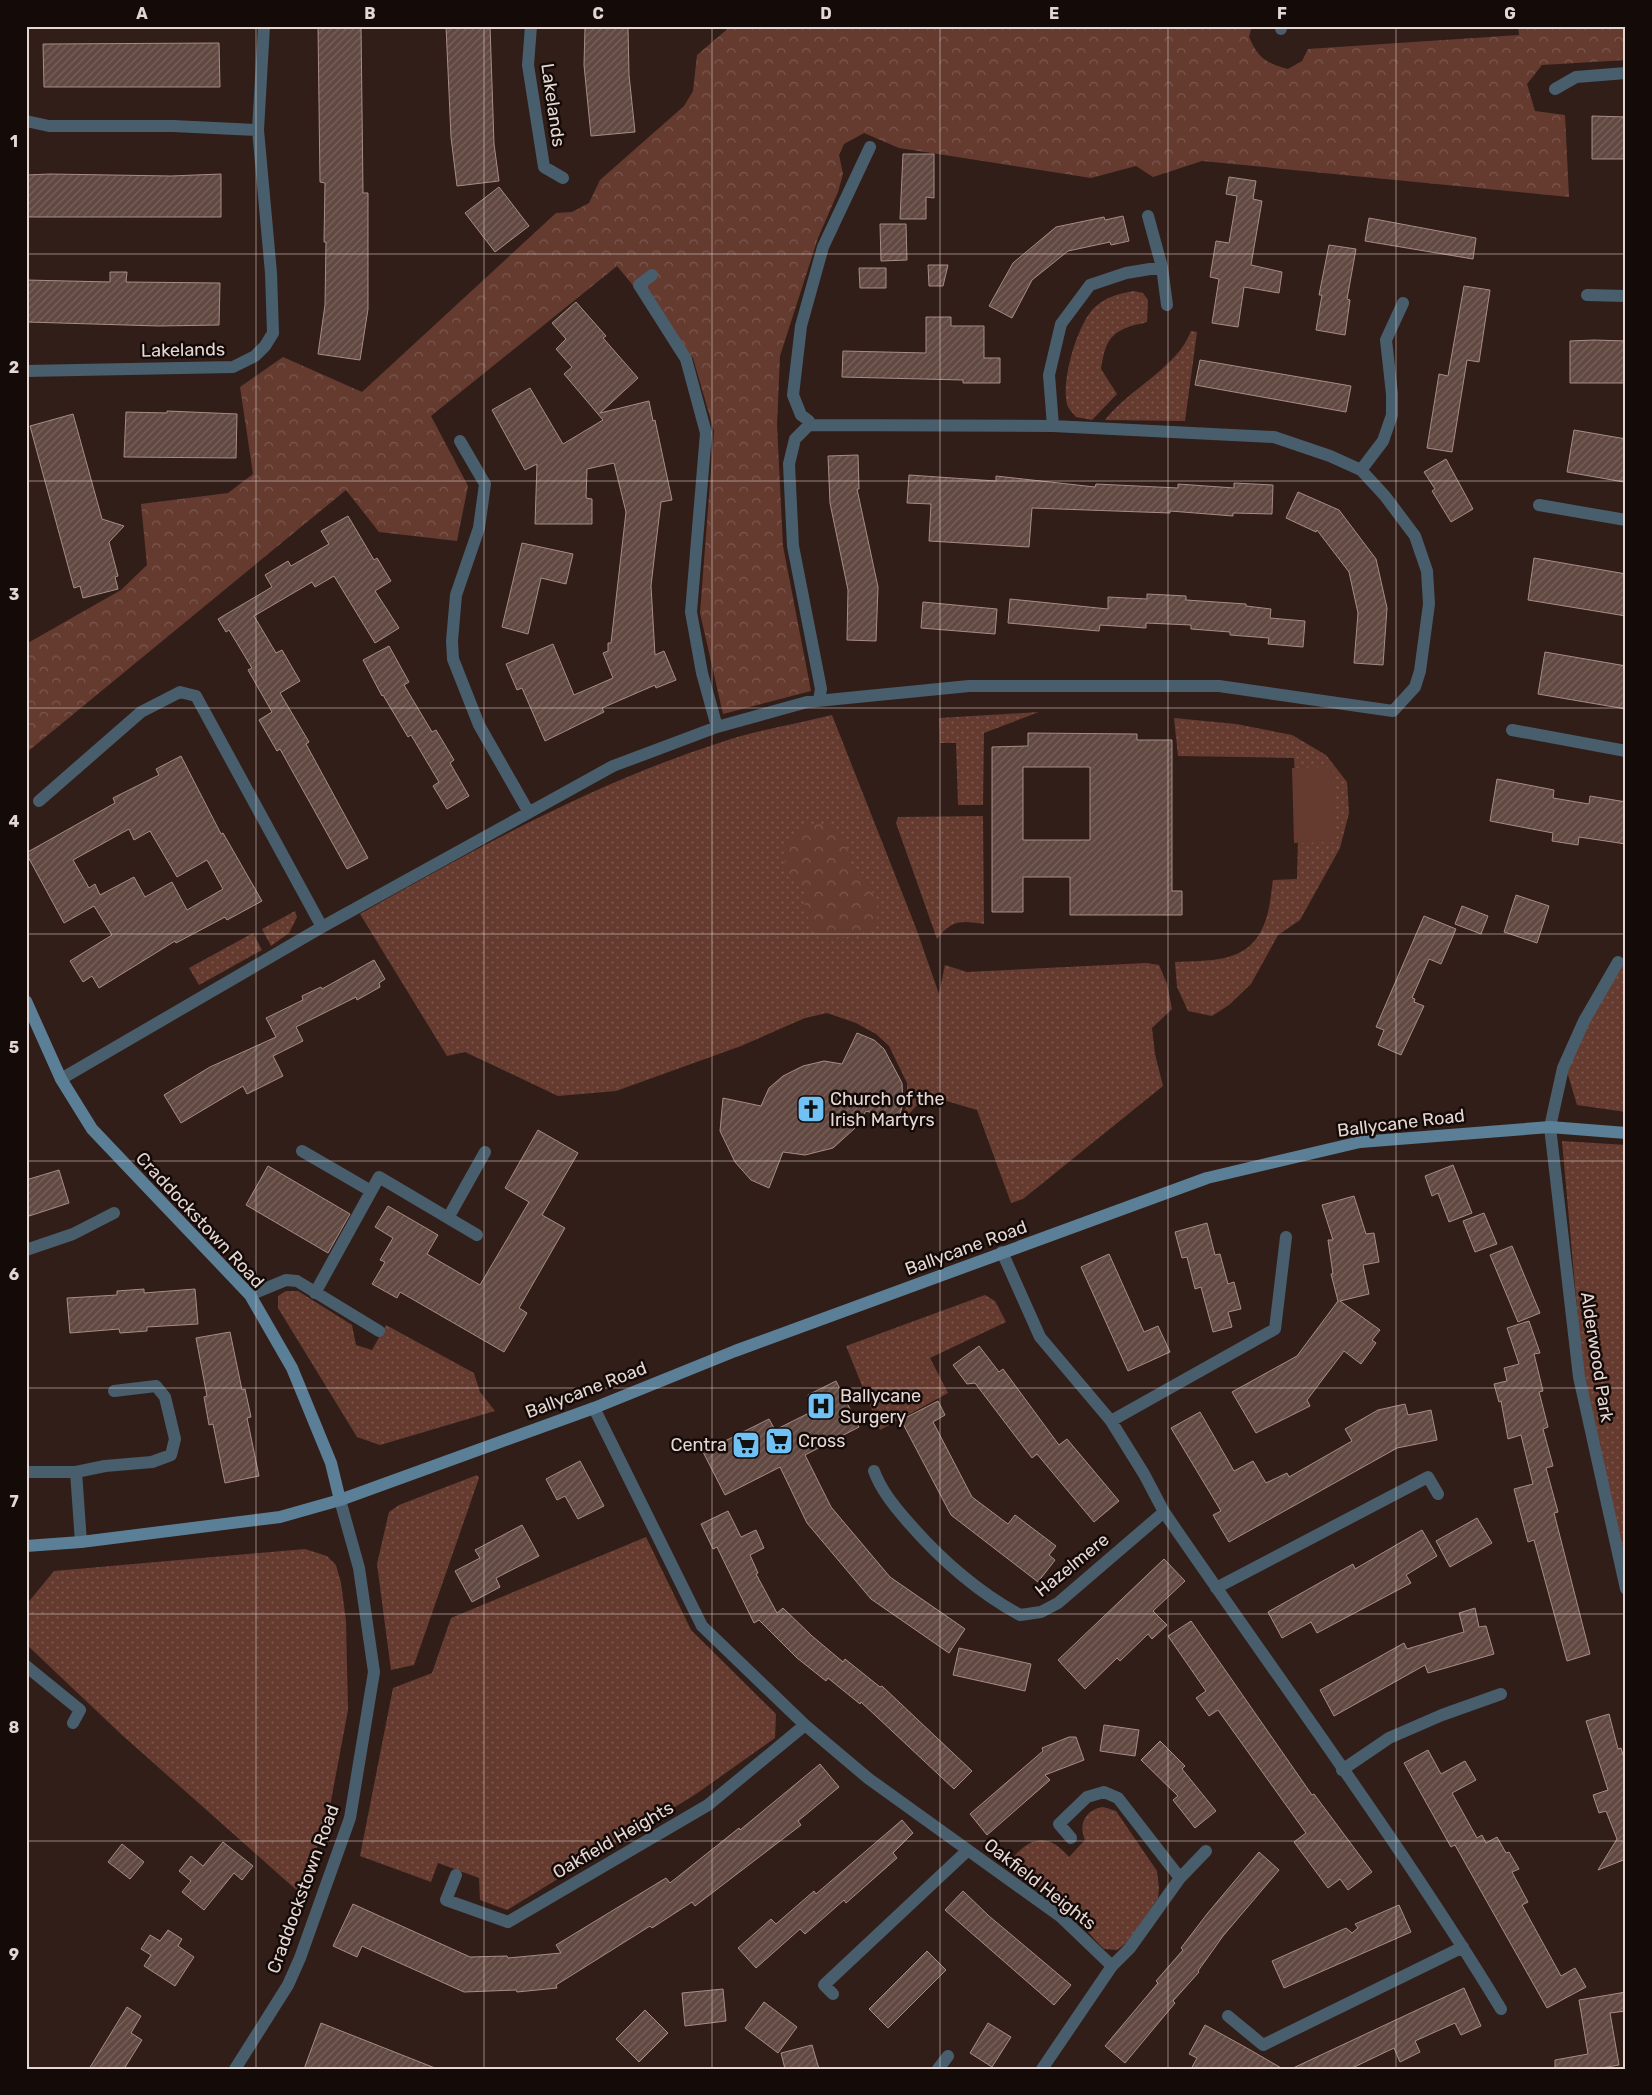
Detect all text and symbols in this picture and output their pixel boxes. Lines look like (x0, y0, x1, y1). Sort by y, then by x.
text: A (136, 4, 148, 23)
text: B (364, 4, 376, 23)
text: C (592, 4, 604, 23)
text: D (820, 4, 832, 23)
text: E (1049, 4, 1059, 23)
text: F (1277, 4, 1287, 23)
text: G (1504, 4, 1516, 23)
street label: Lakelands (536, 62, 570, 148)
text: 1 (10, 132, 18, 151)
street label: Lakelands (141, 338, 225, 362)
text: 2 (9, 358, 19, 377)
text: 3 (9, 585, 19, 604)
text: 4 (9, 812, 20, 831)
text: 5 (9, 1038, 19, 1057)
place label: Church of the Irish Martyrs (830, 1088, 945, 1131)
church icon: Church of the Irish Martyrs (796, 1094, 826, 1124)
street label: Ballycane Road (1336, 1104, 1466, 1142)
street label: Craddockstown Road (131, 1147, 269, 1293)
street label: Ballycane Road (902, 1216, 1030, 1280)
text: 6 (9, 1265, 19, 1284)
street label: Alderwood Park (1576, 1290, 1618, 1424)
street label: Ballycane Road (522, 1357, 650, 1423)
place label: Ballycane Surgery (840, 1385, 921, 1428)
hospital icon: Ballycane Surgery (806, 1391, 836, 1421)
supermarket icon: Cross (764, 1426, 794, 1456)
supermarket icon: Centra (731, 1430, 761, 1460)
place label: Cross (798, 1430, 845, 1452)
place label: Centra (670, 1434, 727, 1456)
text: 7 (9, 1492, 19, 1511)
street label: Hazelmere (1030, 1528, 1114, 1602)
text: 8 (9, 1718, 20, 1737)
street label: Oakfield Heights (549, 1796, 677, 1884)
street label: Craddockstown Road (262, 1802, 344, 1976)
street label: Oakfield Heights (980, 1833, 1100, 1935)
text: 9 (9, 1945, 19, 1964)

